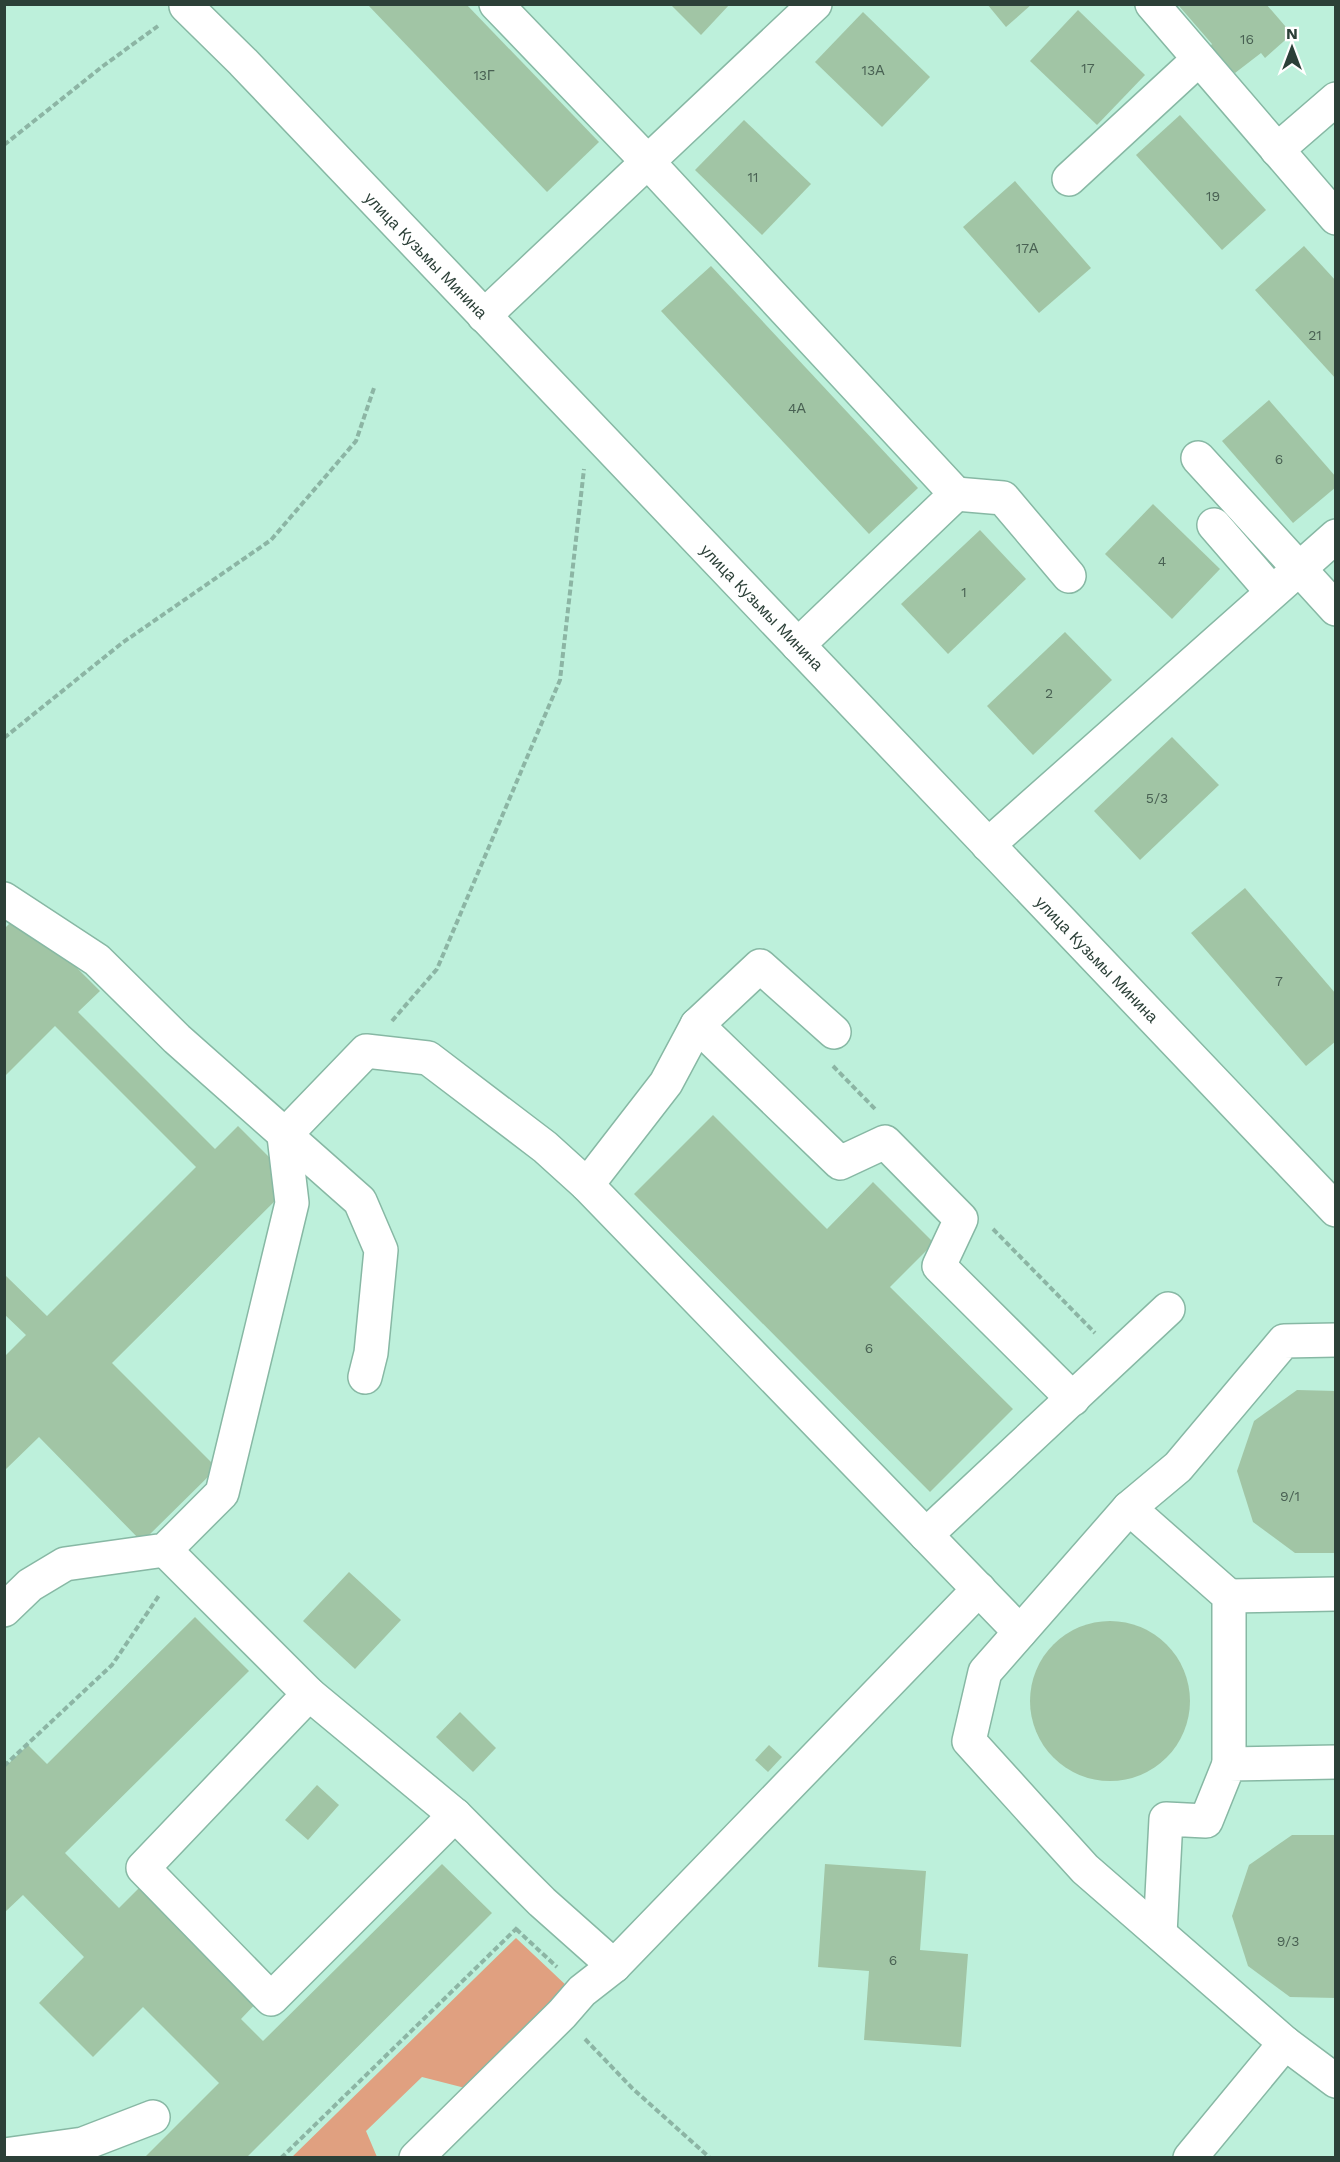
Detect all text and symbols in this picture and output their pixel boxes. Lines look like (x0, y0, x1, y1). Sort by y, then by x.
north arrow (1262, 18, 1322, 78)
text: N (1286, 24, 1298, 43)
house number: 16 (1240, 31, 1254, 47)
house number: 17 (1081, 60, 1095, 76)
house number: 13А (862, 62, 885, 78)
house number: 13Г (473, 67, 495, 83)
house number: 11 (748, 169, 758, 185)
street label: улица Кузьмы Минина (360, 188, 491, 322)
house number: 19 (1206, 188, 1220, 204)
house number: 17А (1016, 240, 1039, 256)
house number: 21 (1308, 327, 1322, 343)
house number: 4А (788, 400, 807, 416)
house number: 6 (1275, 451, 1283, 467)
street label: улица Кузьмы Минина (696, 540, 827, 674)
house number: 4 (1158, 553, 1166, 569)
house number: 1 (961, 584, 967, 600)
house number: 2 (1045, 685, 1053, 701)
house number: 5/3 (1146, 790, 1168, 806)
street label: улица Кузьмы Минина (1031, 892, 1162, 1026)
house number: 7 (1275, 973, 1283, 989)
house number: 6 (865, 1340, 873, 1356)
house number: 9/1 (1280, 1488, 1300, 1504)
house number: 9/3 (1277, 1933, 1299, 1949)
house number: 6 (889, 1952, 897, 1968)

